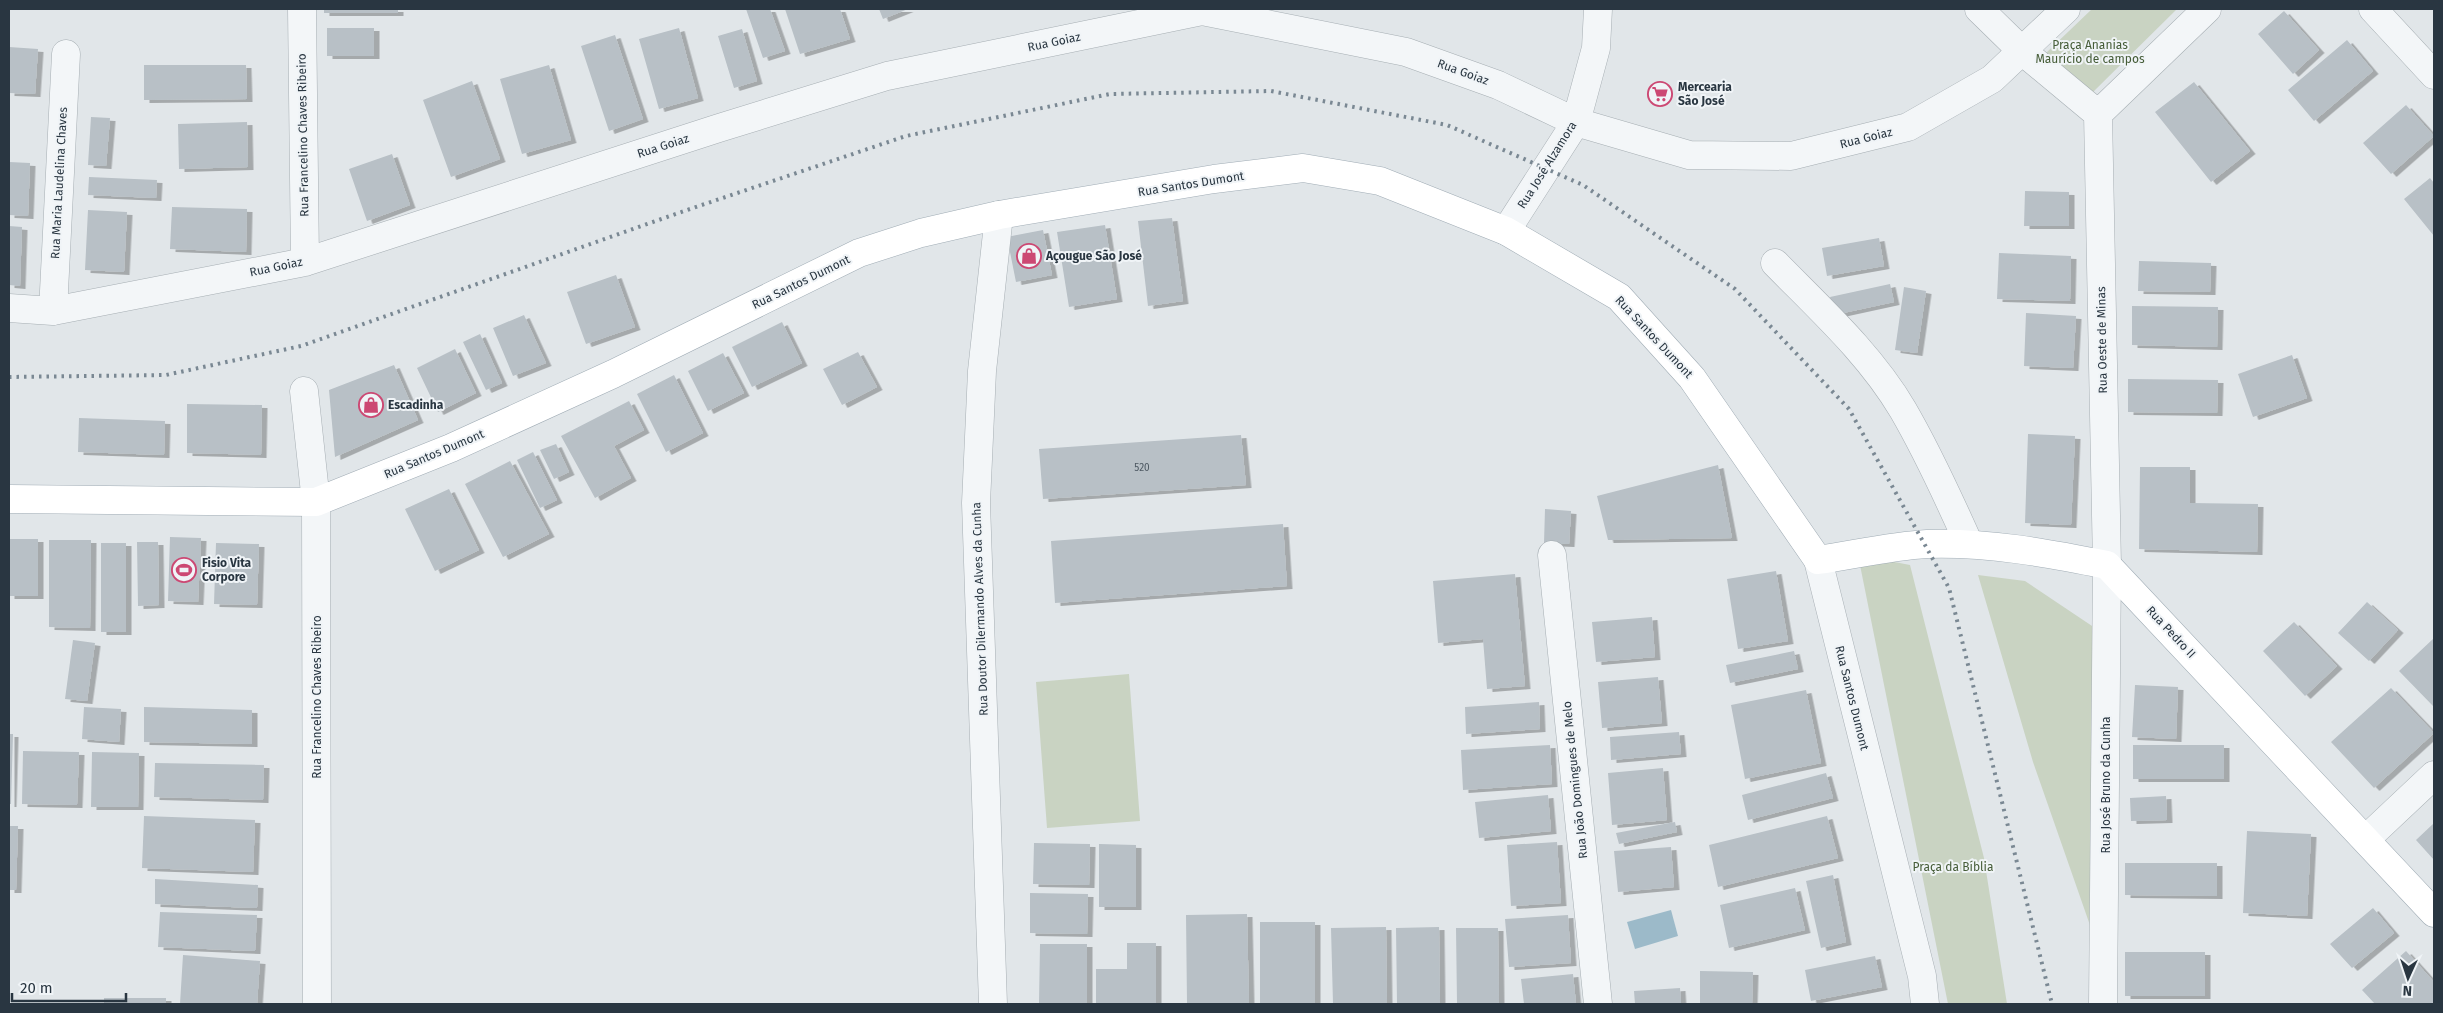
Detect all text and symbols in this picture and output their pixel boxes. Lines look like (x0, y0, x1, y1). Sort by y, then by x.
street label: Rua Goiaz (1026, 30, 1082, 54)
park label: Praça Ananias Maurício de campos (2035, 38, 2145, 66)
street label: Rua Francelino Chaves Ribeiro (295, 53, 311, 217)
street label: Rua Goiaz (1435, 56, 1491, 88)
place label: Mercearia São José (1678, 80, 1732, 108)
supermarket icon: Mercearia São José (1647, 81, 1673, 107)
street label: Rua Maria Laudelina Chaves (48, 106, 70, 259)
street label: Rua José Alzamora (1515, 119, 1579, 211)
street label: Rua Goiaz (1838, 125, 1894, 151)
street label: Rua Goiaz (635, 131, 691, 161)
street label: Rua Santos Dumont (1137, 169, 1246, 199)
shop icon: Açougue São José (1016, 243, 1042, 269)
place label: Açougue São José (1045, 249, 1142, 264)
street label: Rua Santos Dumont (750, 252, 853, 312)
street label: Rua Goiaz (248, 255, 304, 279)
street label: Rua Oeste de Minas (2094, 286, 2110, 394)
street label: Rua Santos Dumont (1612, 293, 1696, 382)
shop icon: Escadinha (358, 392, 384, 418)
place label: Escadinha (388, 398, 444, 412)
street label: Rua Santos Dumont (382, 426, 487, 481)
house number: 520 (1134, 462, 1150, 474)
street label: Rua Doutor Dilermando Alves da Cunha (969, 502, 991, 716)
place label: Fisio Vita Corpore (202, 556, 252, 584)
sports icon: Fisio Vita Corpore (171, 557, 197, 583)
street label: Rua Pedro II (2143, 603, 2199, 661)
street label: Rua Francelino Chaves Ribeiro (310, 615, 324, 779)
street label: Rua Santos Dumont (1832, 644, 1872, 752)
street label: Rua João Domingues de Melo (1560, 701, 1590, 859)
street label: Rua José Bruno da Cunha (2099, 716, 2113, 854)
park label: Praça da Bíblia (1912, 860, 1994, 874)
north arrow (2383, 953, 2433, 1003)
scale bar (12, 970, 126, 1002)
text: 20 m (20, 979, 53, 997)
text: N (2402, 982, 2412, 999)

